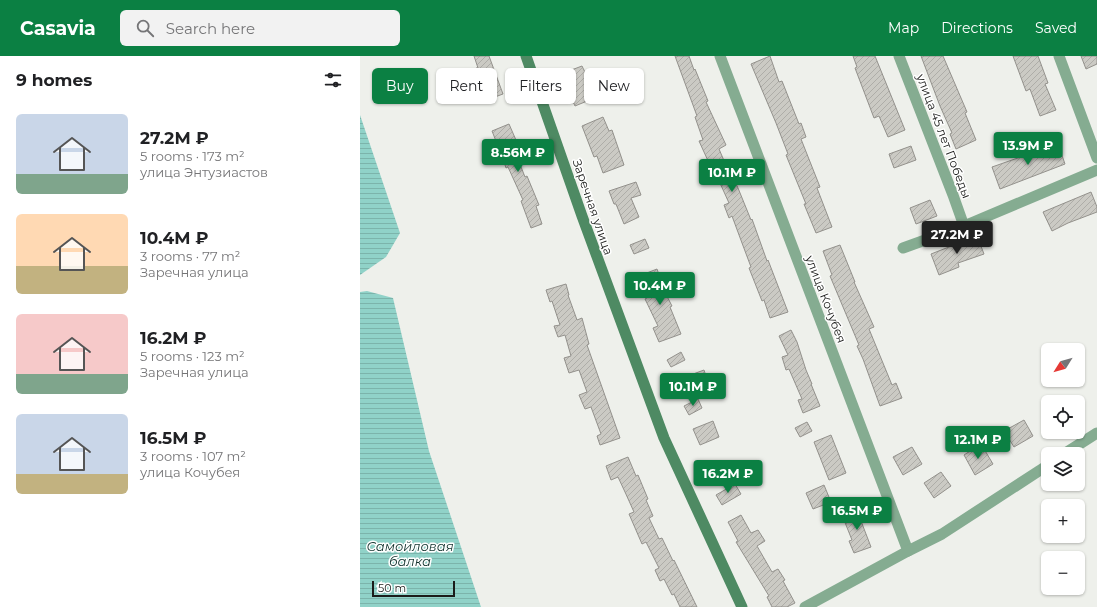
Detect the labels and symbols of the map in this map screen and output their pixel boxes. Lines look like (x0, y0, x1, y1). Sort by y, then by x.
street label: улица 45 лет Победы (913, 71, 975, 200)
pin: 13.9M ₽ (991, 132, 1065, 166)
pin: 8.56M ₽ (481, 139, 555, 173)
street label: Заречная улица (570, 157, 616, 257)
pin: 10.1M ₽ (695, 159, 769, 193)
pin: 27.2M ₽ (920, 221, 994, 255)
street label: улица Кочубея (802, 252, 850, 345)
pin: 10.4M ₽ (623, 272, 697, 306)
north arrow (1041, 343, 1085, 387)
pin: 10.1M ₽ (656, 373, 730, 407)
pin: 12.1M ₽ (941, 426, 1015, 460)
pin: 16.2M ₽ (691, 460, 765, 494)
pin: 16.5M ₽ (820, 497, 894, 531)
water label: Самойловая балка (366, 538, 454, 569)
scale bar (372, 579, 455, 598)

